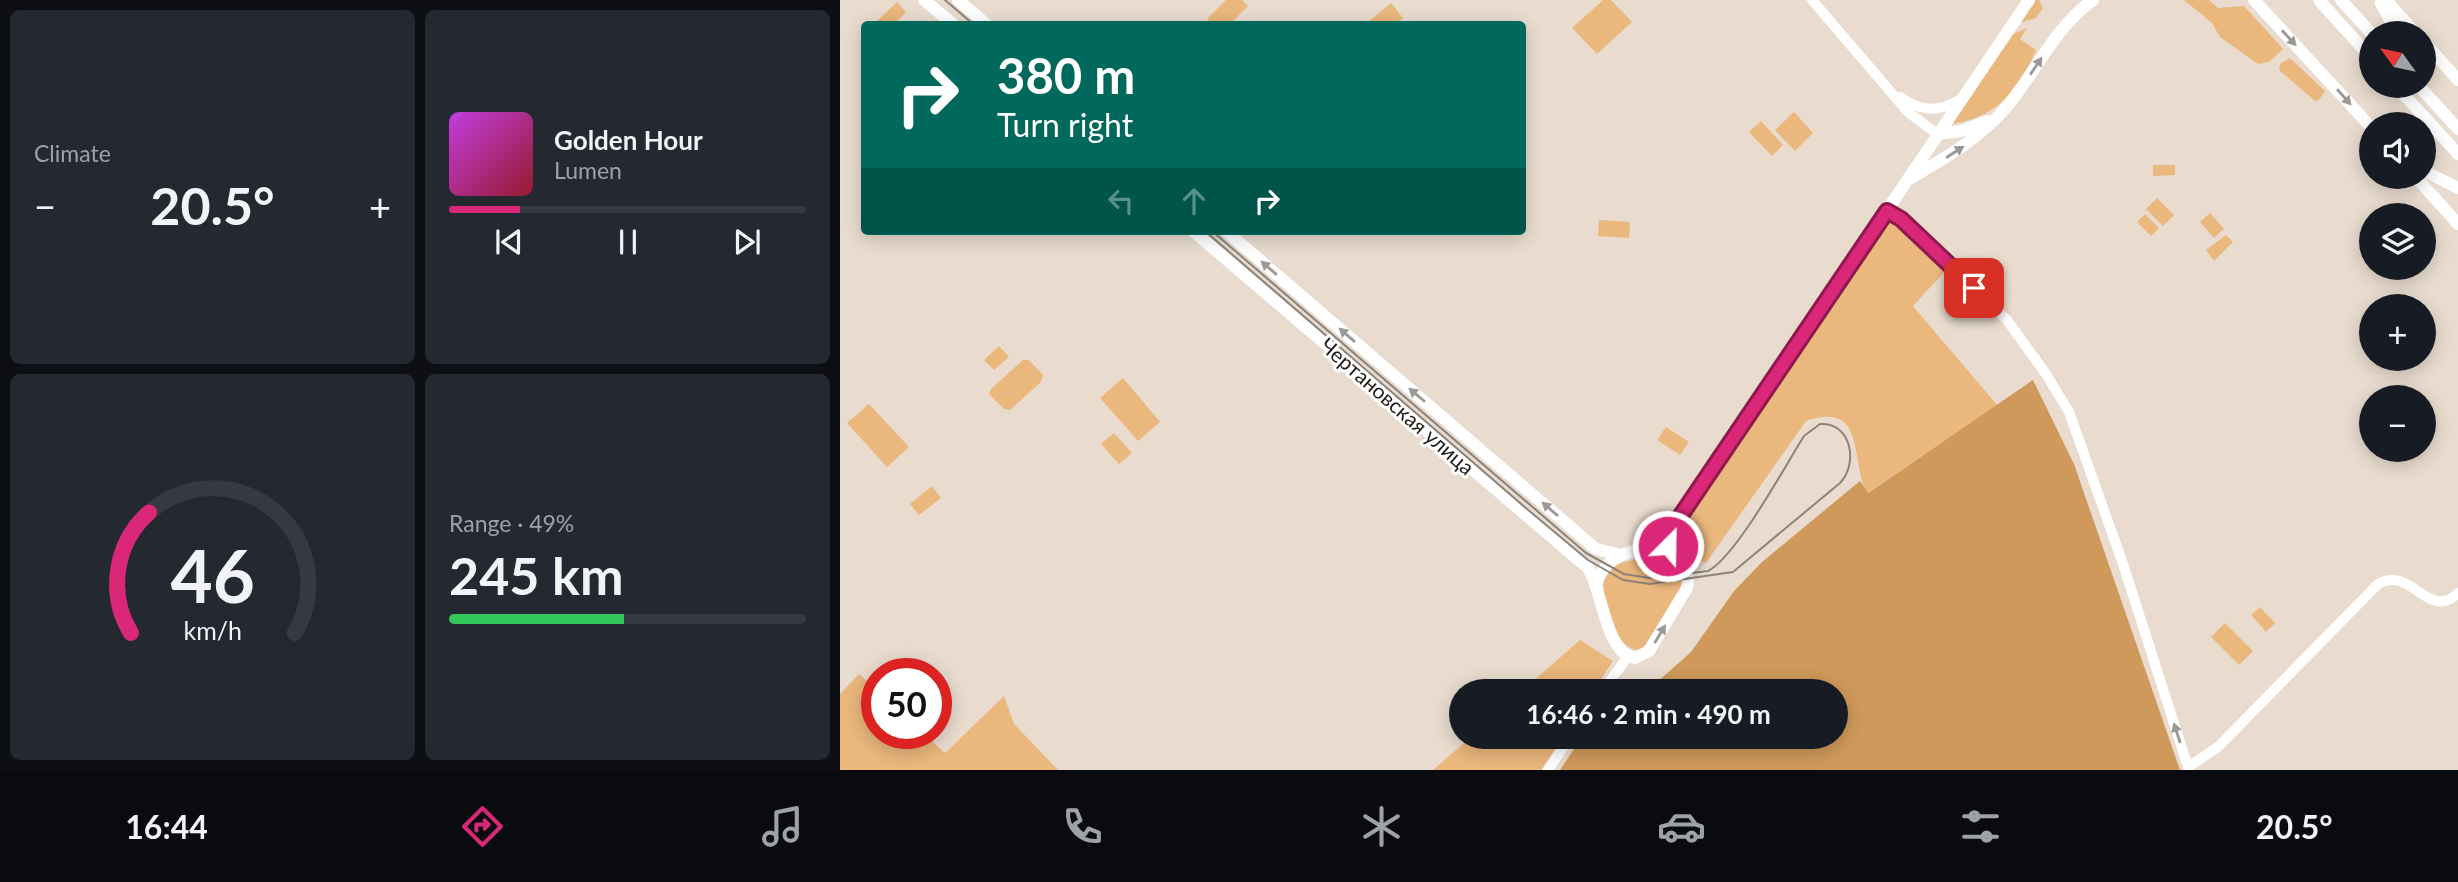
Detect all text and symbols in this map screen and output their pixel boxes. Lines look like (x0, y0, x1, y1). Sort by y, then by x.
north arrow (2359, 21, 2436, 98)
map controls (2359, 21, 2436, 462)
one-way arrow (2281, 29, 2297, 47)
text: 380 m (997, 46, 1135, 104)
icon: right (882, 49, 973, 140)
one-way arrow (2029, 57, 2043, 75)
one-way arrow (2336, 88, 2352, 106)
text: Turn right (997, 105, 1133, 144)
button: sound (2359, 112, 2436, 189)
text: Golden Hour (554, 124, 703, 156)
text: Climate (34, 139, 111, 167)
one-way arrow (1945, 145, 1965, 158)
text: Lumen (554, 156, 622, 184)
text: 20.5° (150, 174, 275, 236)
icon: left (1102, 182, 1140, 220)
icon: ahead (1175, 182, 1213, 220)
icon: right (1248, 182, 1286, 220)
text: − (34, 183, 56, 229)
text: + (369, 183, 391, 229)
button: layers (2359, 203, 2436, 280)
icon: previous (490, 223, 528, 261)
icon: pause (609, 223, 647, 261)
icon: next (728, 223, 766, 261)
pin (1944, 258, 2004, 318)
one-way arrow (1260, 261, 1277, 276)
icon: arrive (1955, 269, 1993, 307)
button: + (2359, 294, 2436, 371)
one-way arrow (1338, 328, 1355, 343)
street label: Чертановская улица (1316, 332, 1480, 479)
button: − (2359, 385, 2436, 462)
one-way arrow (1409, 388, 1426, 403)
one-way arrow (1541, 501, 1559, 517)
text: Range · 49% (449, 509, 574, 537)
position arrow (1631, 509, 1705, 583)
text: 46 (170, 531, 255, 619)
text: 245 km (449, 544, 623, 606)
text: km/h (183, 615, 242, 645)
one-way arrow (1654, 624, 1666, 643)
speed limit sign: 50 (861, 658, 952, 749)
text: 16:46 · 2 min · 490 m (1526, 698, 1771, 730)
one-way arrow (2171, 722, 2182, 743)
icon: directions (458, 802, 507, 851)
icon: music (758, 802, 807, 851)
icon: phone (1058, 802, 1107, 851)
icon: climate (1357, 802, 1406, 851)
icon: car (1657, 802, 1706, 851)
icon: filters (1956, 802, 2005, 851)
text: 16:44 (125, 807, 208, 846)
text: 20.5° (2256, 807, 2333, 846)

